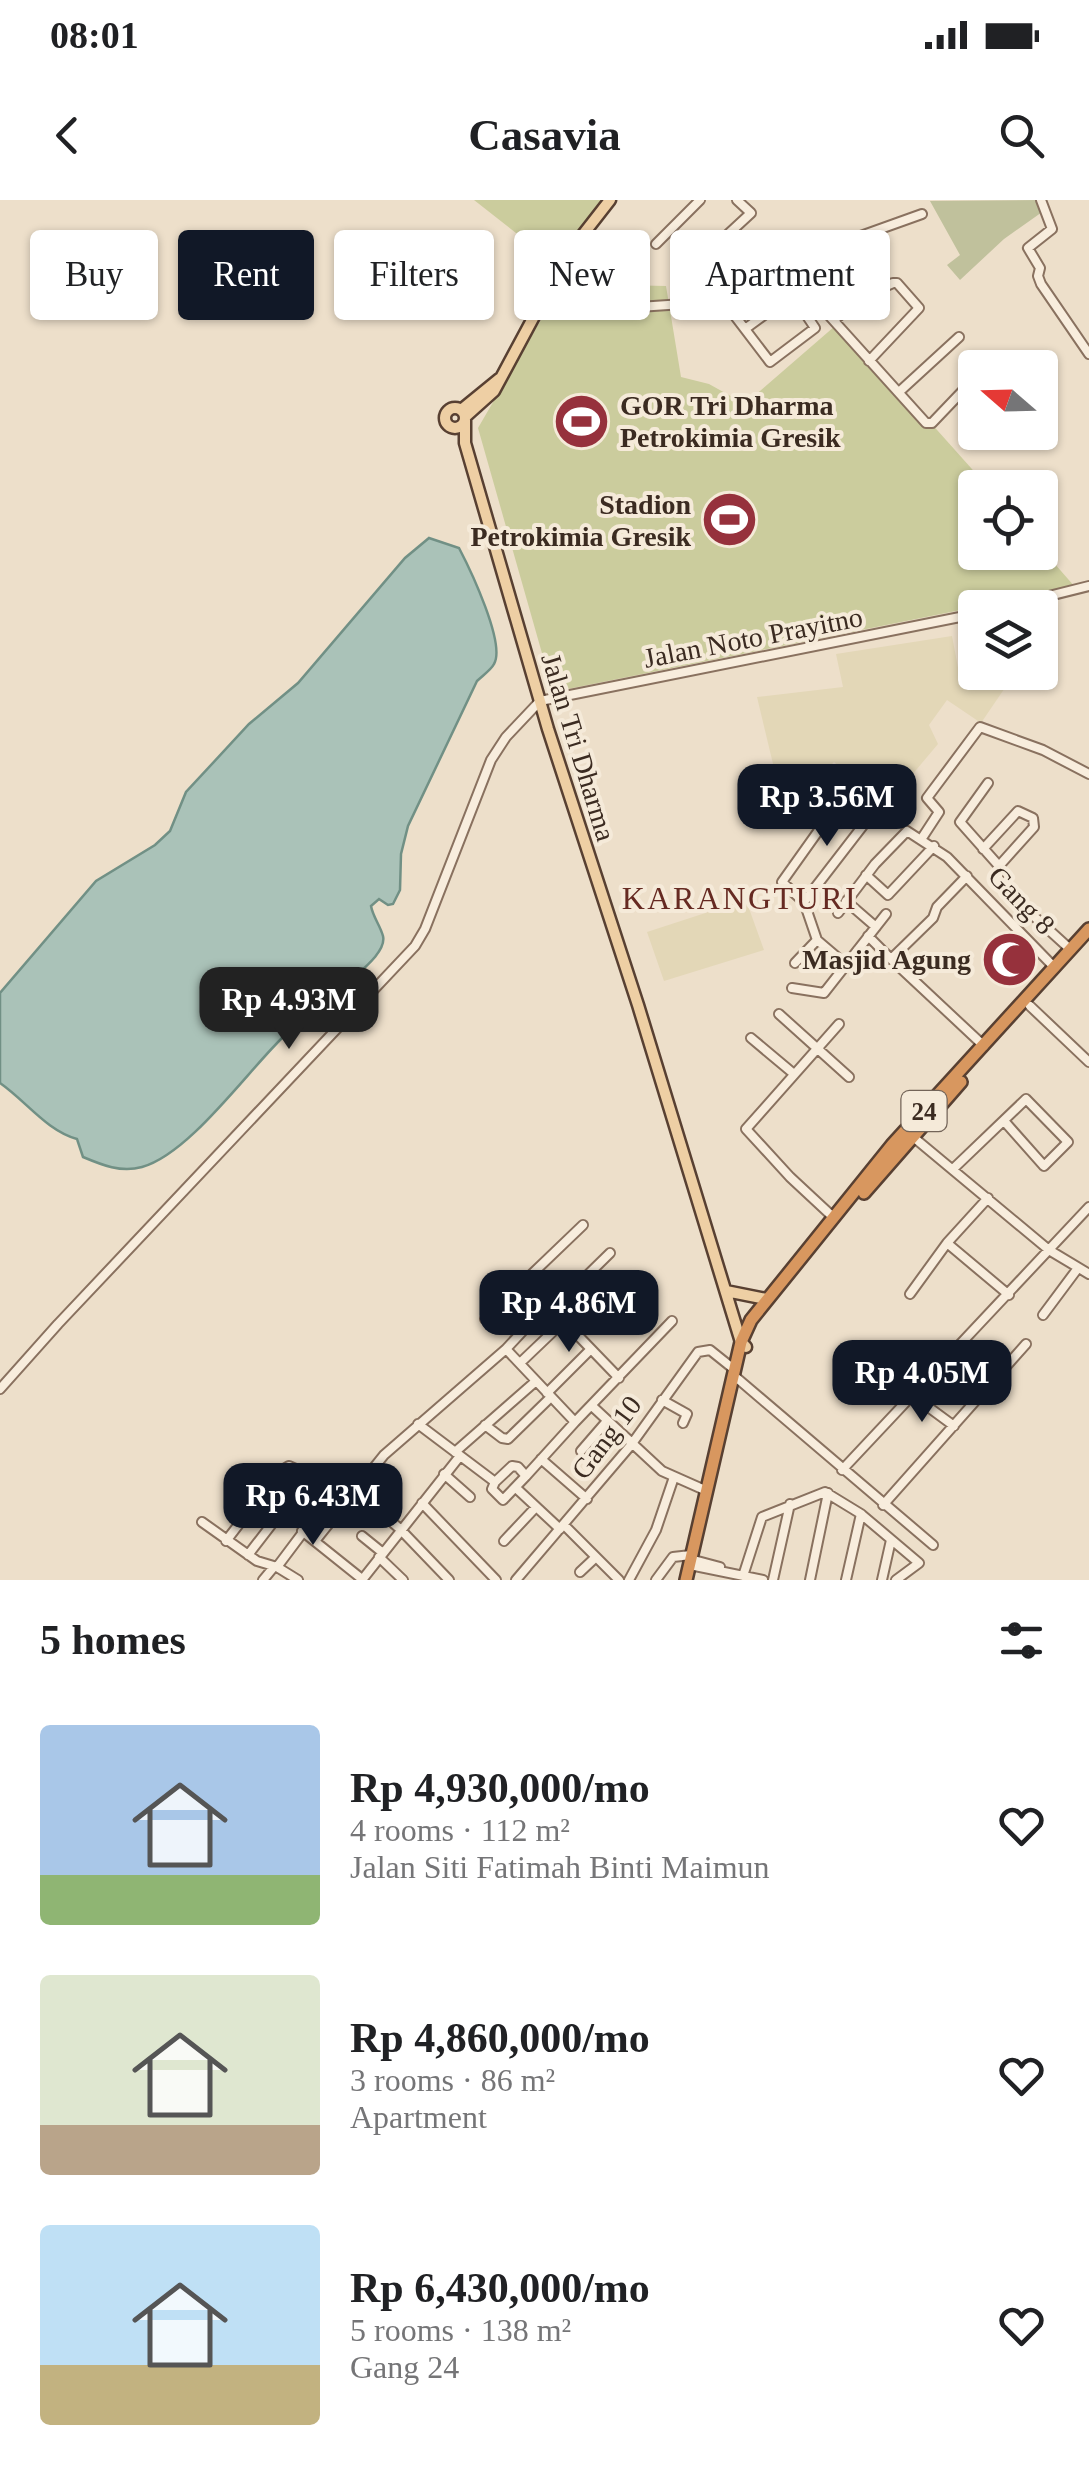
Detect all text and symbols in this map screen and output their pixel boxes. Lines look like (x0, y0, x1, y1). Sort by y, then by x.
text: 08:01 (50, 14, 139, 56)
icon: back (40, 108, 95, 163)
icon: search (994, 108, 1049, 163)
text: Casavia (468, 110, 621, 160)
chip: Buy (30, 230, 158, 320)
chip: Rent (178, 230, 314, 320)
chip: Filters (334, 230, 494, 320)
chip: New (514, 230, 650, 320)
chip: Apartment (670, 230, 890, 320)
north arrow (958, 350, 1058, 450)
map controls (958, 350, 1058, 690)
place label: GOR Tri Dharma Petrokimia Gresik (620, 390, 841, 453)
sports icon: GOR Tri Dharma Petrokimia Gresik (551, 391, 611, 451)
button: locate (958, 470, 1058, 570)
place label: Stadion Petrokimia Gresik (470, 489, 691, 552)
sports icon: Stadion Petrokimia Gresik (700, 490, 760, 550)
button: layers (958, 590, 1058, 690)
street label: Jalan Noto Prayitno (641, 601, 865, 674)
street label: Jalan Tri Dharma (535, 650, 622, 845)
pin: Rp 3.56M (724, 764, 930, 849)
text: Rp 3.56M (759, 778, 895, 814)
street label: Gang 8 (982, 860, 1061, 940)
district label: KARANGTURI (622, 880, 858, 916)
mosque icon: Masjid Agung (980, 929, 1040, 989)
place label: Masjid Agung (802, 944, 971, 975)
pin: Rp 4.93M (186, 967, 392, 1052)
text: Rp 4.93M (221, 981, 357, 1017)
road number: 24 (902, 1091, 946, 1131)
pin: Rp 4.86M (466, 1270, 672, 1355)
text: Rp 4.86M (501, 1284, 637, 1320)
pin: Rp 4.05M (819, 1340, 1025, 1425)
text: Rp 4.05M (854, 1354, 990, 1390)
street label: Gang 10 (565, 1390, 648, 1485)
pin: Rp 6.43M (210, 1463, 416, 1548)
text: Rp 6.43M (245, 1477, 381, 1513)
icon: filters (994, 1613, 1049, 1668)
text: 5 homes (40, 1617, 186, 1663)
icon: home (120, 1765, 240, 1885)
text: Rp 4,930,000/mo (350, 1765, 650, 1811)
icon: heart (994, 1798, 1049, 1853)
text: 4 rooms · 112 m² (350, 1812, 570, 1848)
text: Jalan Siti Fatimah Binti Maimun (350, 1849, 770, 1885)
icon: home (120, 2015, 240, 2135)
text: Rp 4,860,000/mo (350, 2015, 650, 2061)
icon: heart (994, 2048, 1049, 2103)
text: 3 rooms · 86 m² (350, 2062, 555, 2098)
text: Apartment (350, 2099, 487, 2135)
icon: home (120, 2265, 240, 2385)
text: Rp 6,430,000/mo (350, 2265, 650, 2311)
icon: heart (994, 2298, 1049, 2353)
text: 5 rooms · 138 m² (350, 2312, 571, 2348)
text: Gang 24 (350, 2349, 459, 2385)

